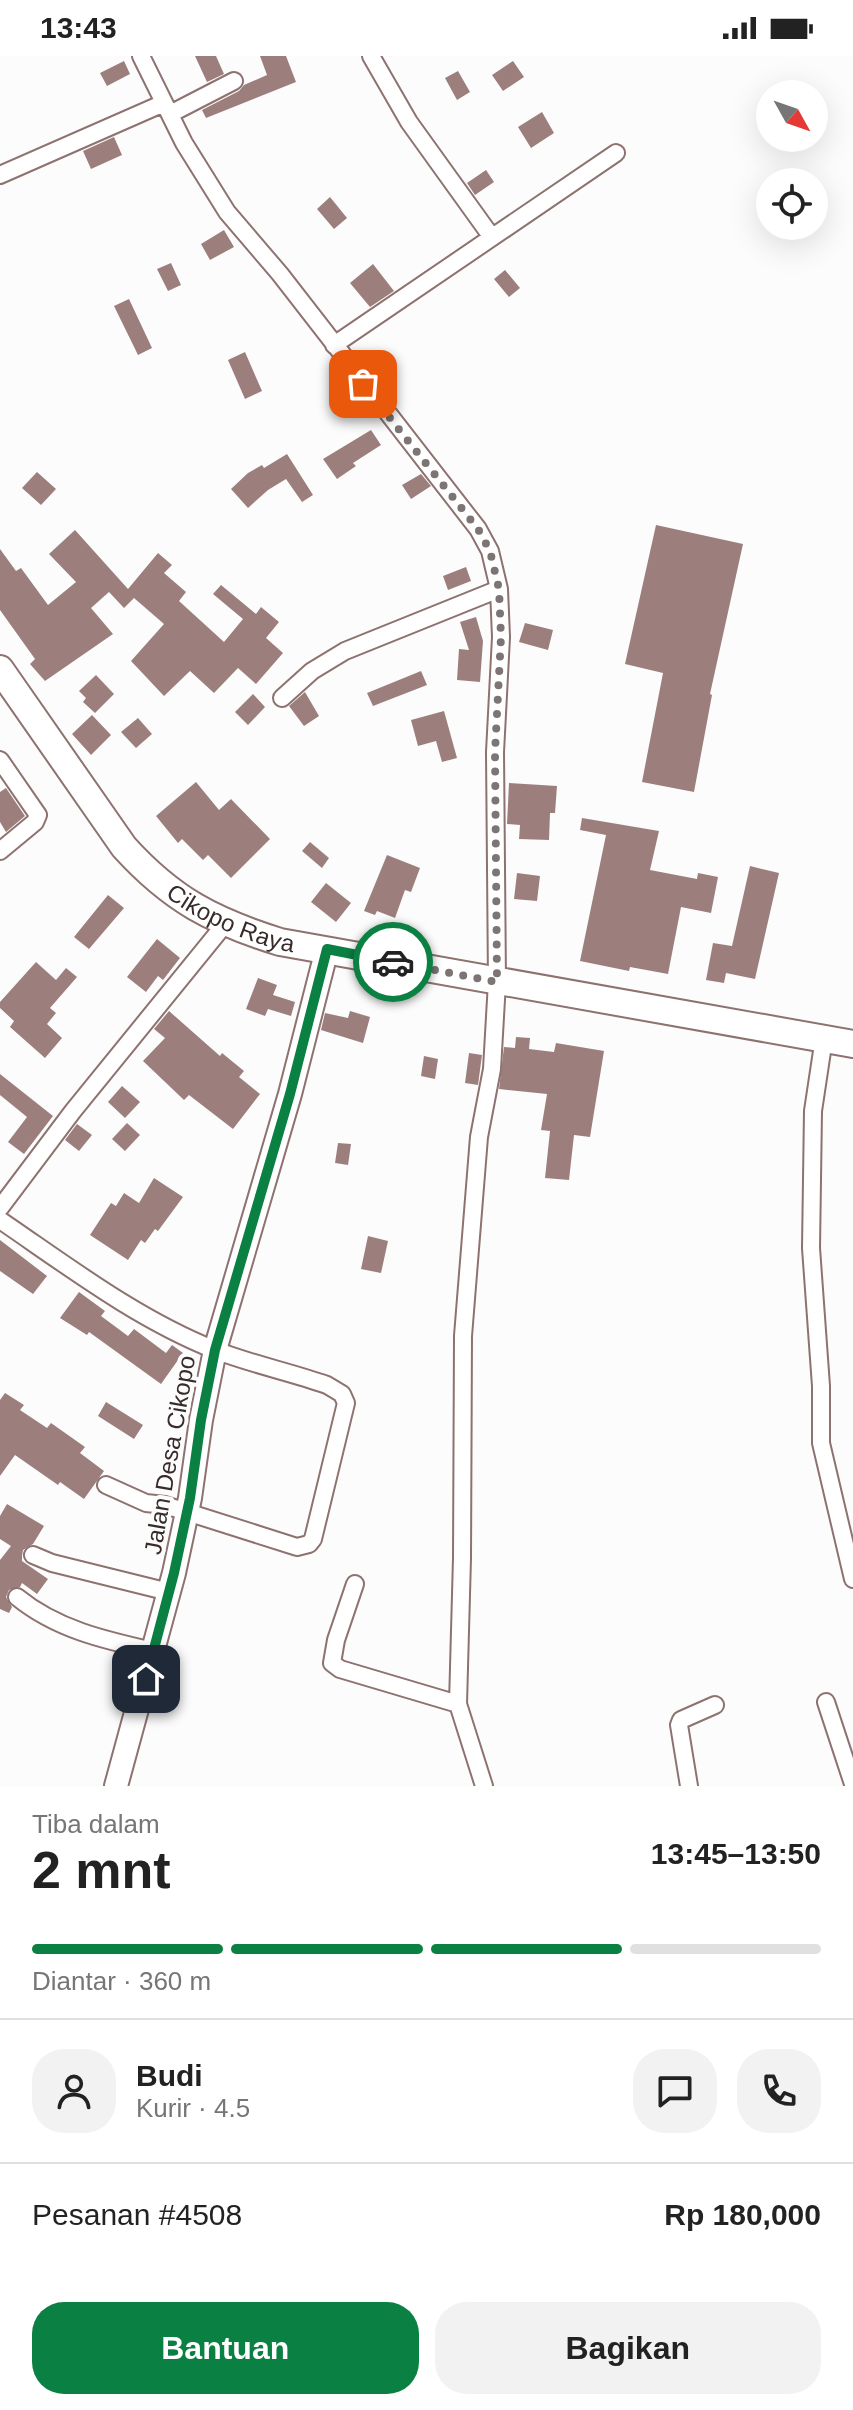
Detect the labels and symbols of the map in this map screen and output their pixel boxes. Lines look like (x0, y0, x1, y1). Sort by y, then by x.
north arrow (756, 80, 828, 152)
pin (329, 350, 397, 418)
street label: Cikopo Raya (162, 878, 297, 957)
courier (353, 922, 433, 1002)
street label: Jalan Desa Cikopo (139, 1353, 200, 1556)
pin (112, 1645, 180, 1713)

